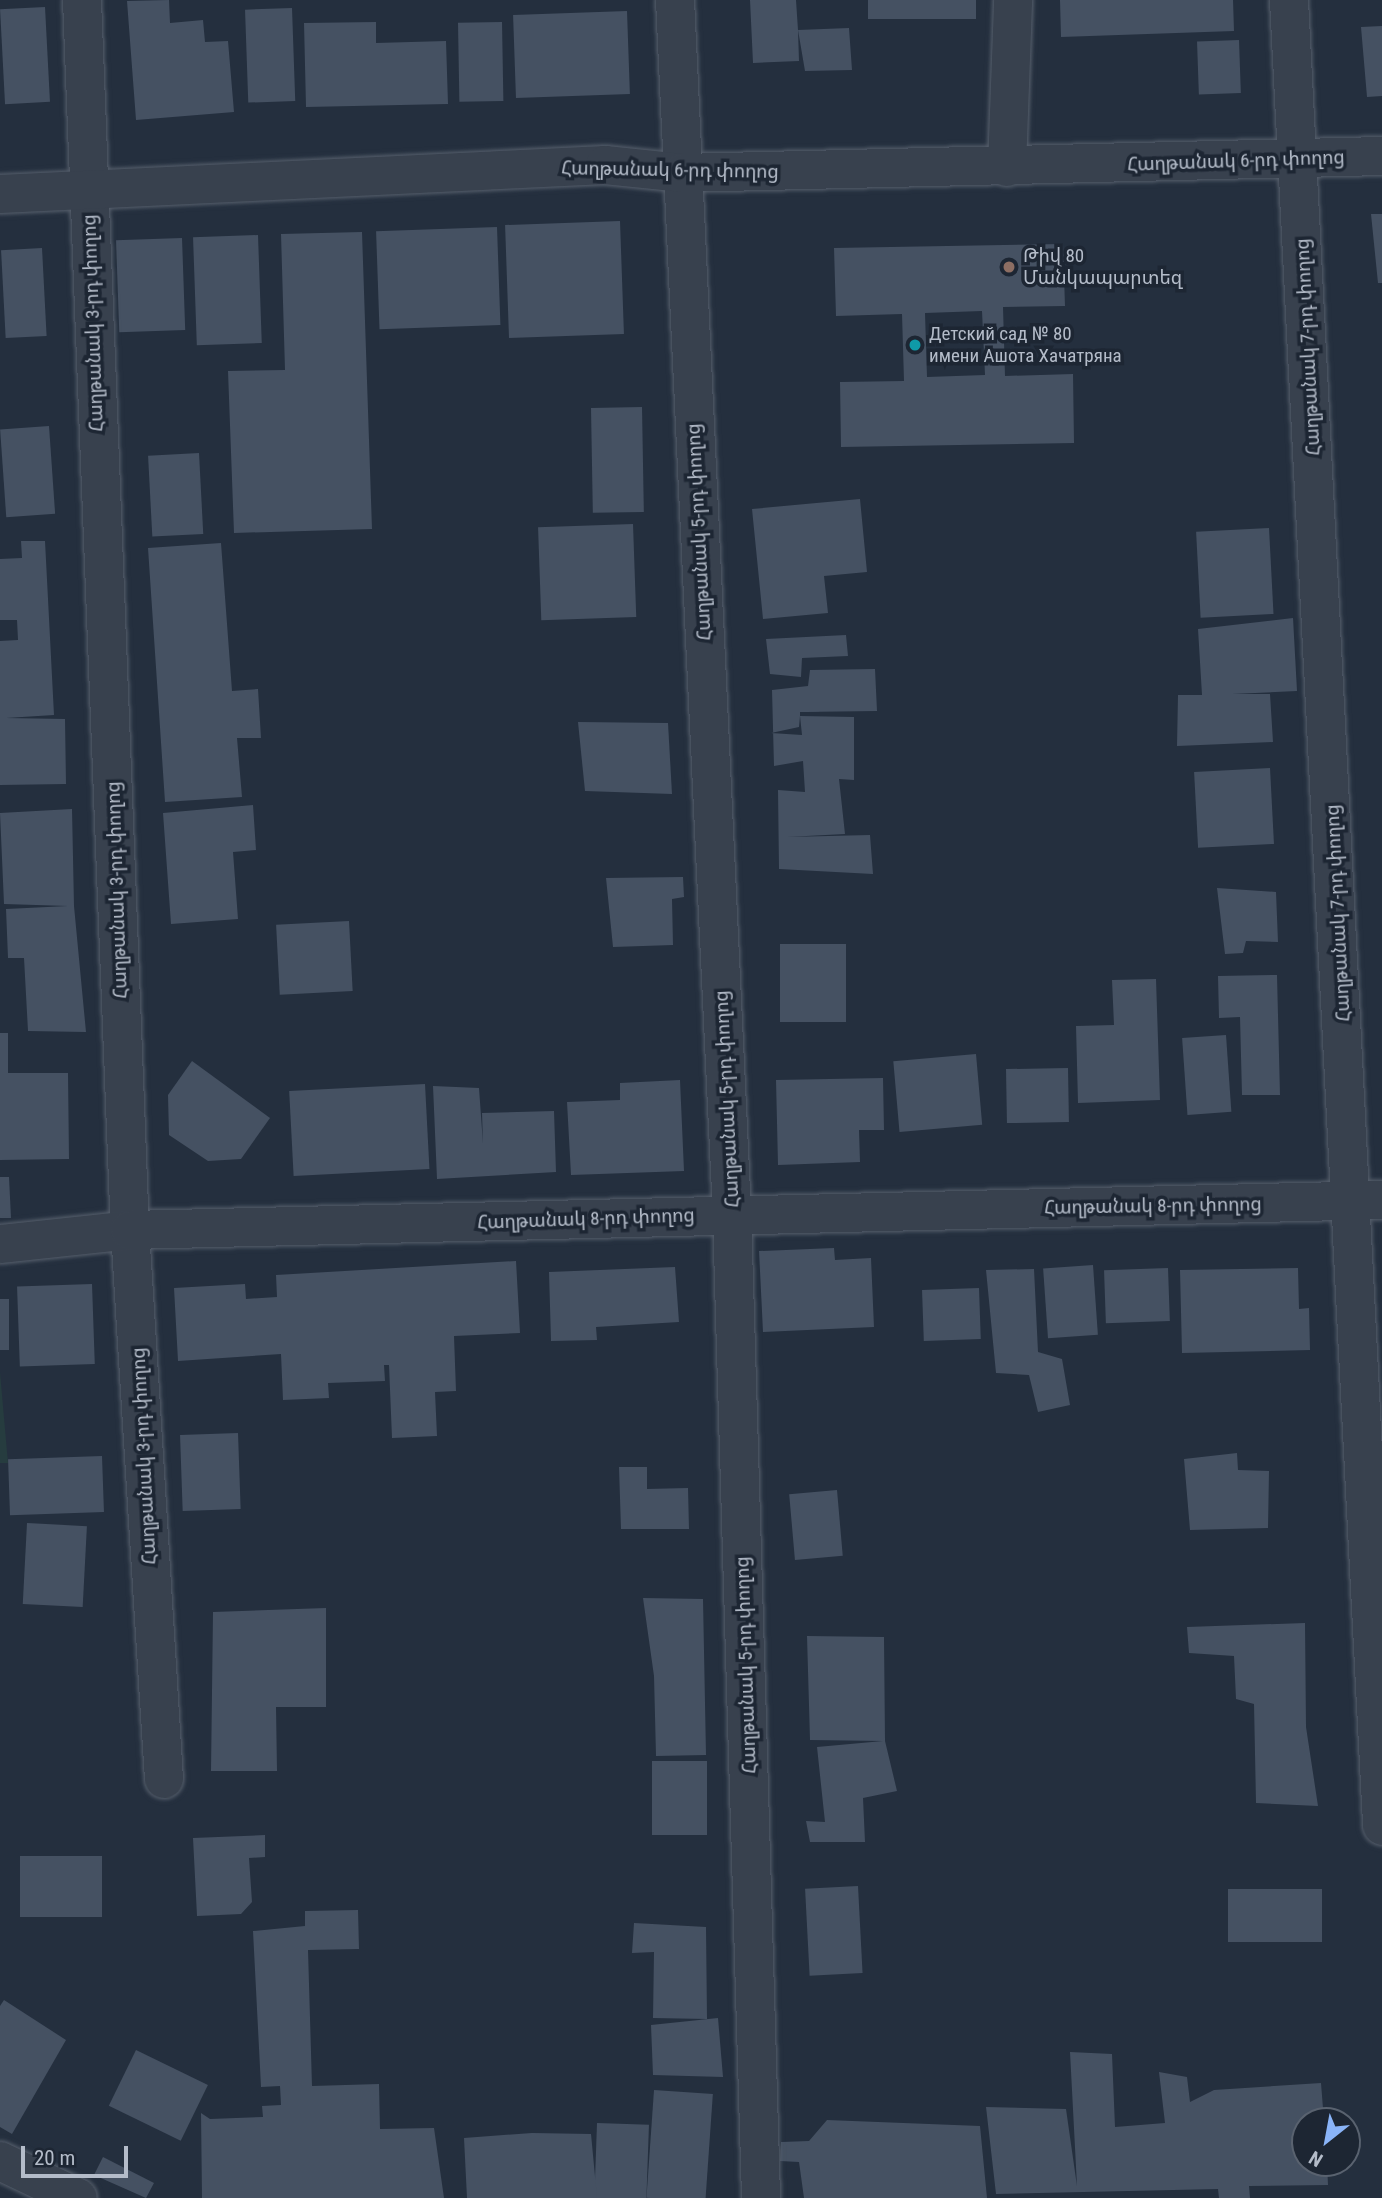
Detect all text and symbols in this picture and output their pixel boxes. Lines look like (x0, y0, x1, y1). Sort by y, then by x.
street label: Հաղթանակ 6-րդ փողոց (1127, 146, 1345, 176)
street label: Հաղթանակ 6-րդ փողոց (561, 157, 779, 183)
street label: Հաղթանակ 3-րդ փողոց (78, 214, 108, 432)
street label: Հաղթանակ 7-րդ փողոց (1291, 238, 1325, 456)
place label: Թիվ 80 Մանկապարտեզ (1023, 245, 1182, 289)
marker: Թիվ 80 Մանկապարտեզ (1001, 259, 1017, 275)
place label: Детский сад № 80 имени Ашота Хачатряна (929, 323, 1122, 367)
marker: Детский сад № 80 имени Ашота Хачатряна (907, 337, 923, 353)
street label: Հաղթանակ 5-րդ փողոց (682, 423, 716, 641)
street label: Հաղթանակ 3-րդ փողոց (102, 781, 132, 999)
street label: Հաղթանակ 7-րդ փողոց (1321, 804, 1355, 1022)
street label: Հաղթանակ 5-րդ փողոց (710, 990, 744, 1208)
street label: Հաղթանակ 8-րդ փողոց (1044, 1193, 1262, 1219)
street label: Հաղթանակ 8-րդ փողոց (477, 1204, 695, 1234)
street label: Հաղթանակ 3-րդ փողոց (127, 1347, 161, 1565)
street label: Հաղթանակ 5-րդ փողոց (731, 1556, 761, 1774)
north arrow (1291, 2107, 1361, 2177)
scale bar (24, 2132, 131, 2176)
text: 20 m (34, 2146, 75, 2170)
text: N (1305, 2146, 1327, 2172)

